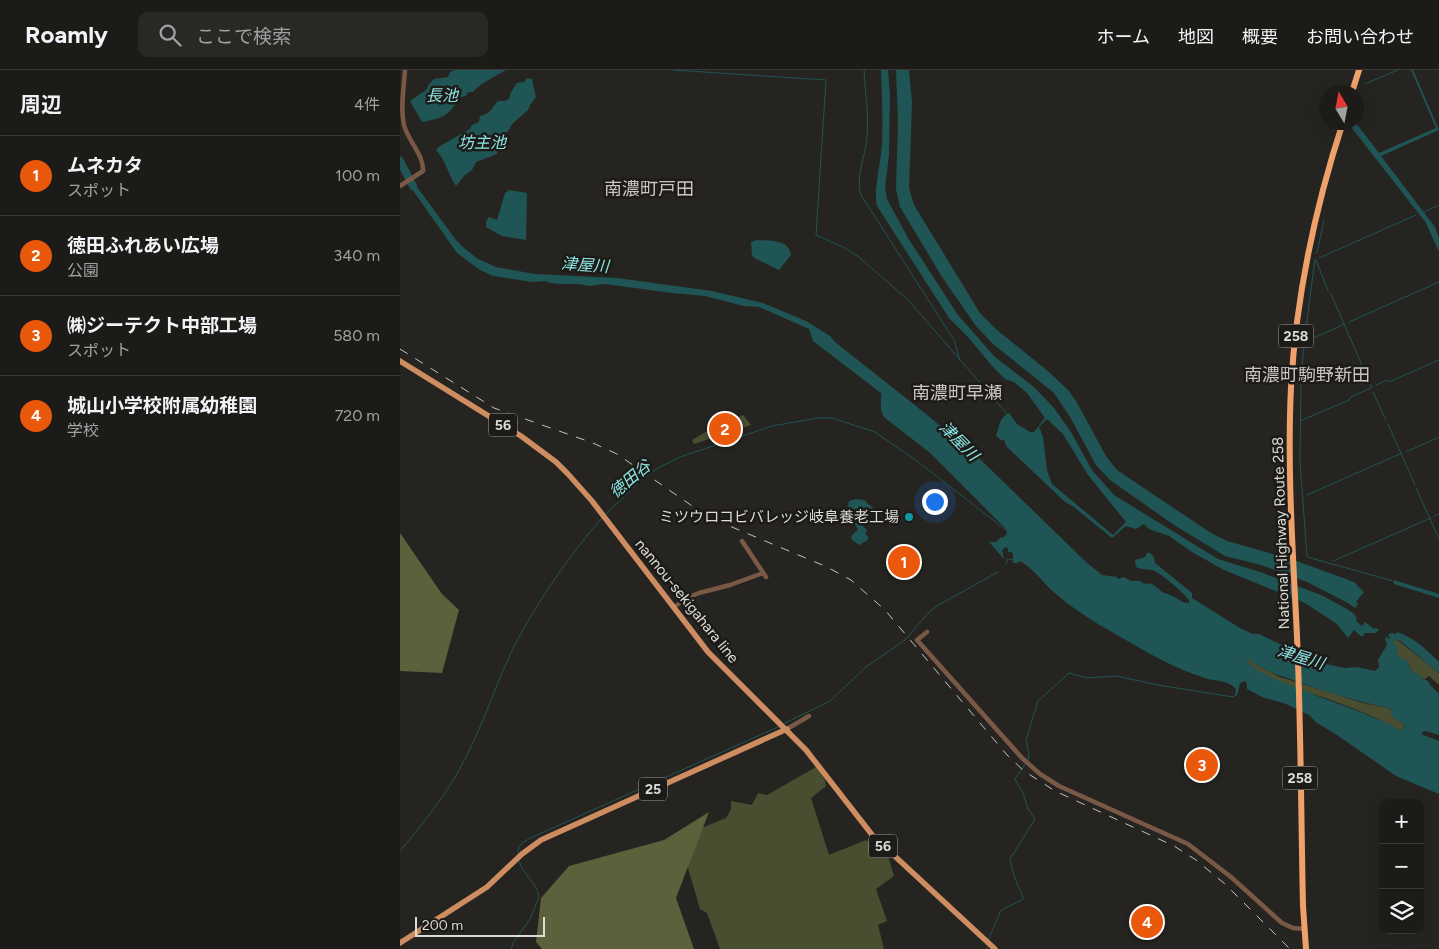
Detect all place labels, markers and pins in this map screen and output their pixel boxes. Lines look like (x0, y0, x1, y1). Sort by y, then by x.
pin: 2 (709, 410, 741, 448)
place label: ミツウロコビバレッジ岐阜養老工場 (659, 508, 899, 526)
marker: ミツウロコビバレッジ岐阜養老工場 (903, 511, 915, 523)
pin: 1 (888, 543, 920, 581)
pin: 3 (1186, 746, 1218, 784)
pin: 4 (1131, 903, 1163, 941)

